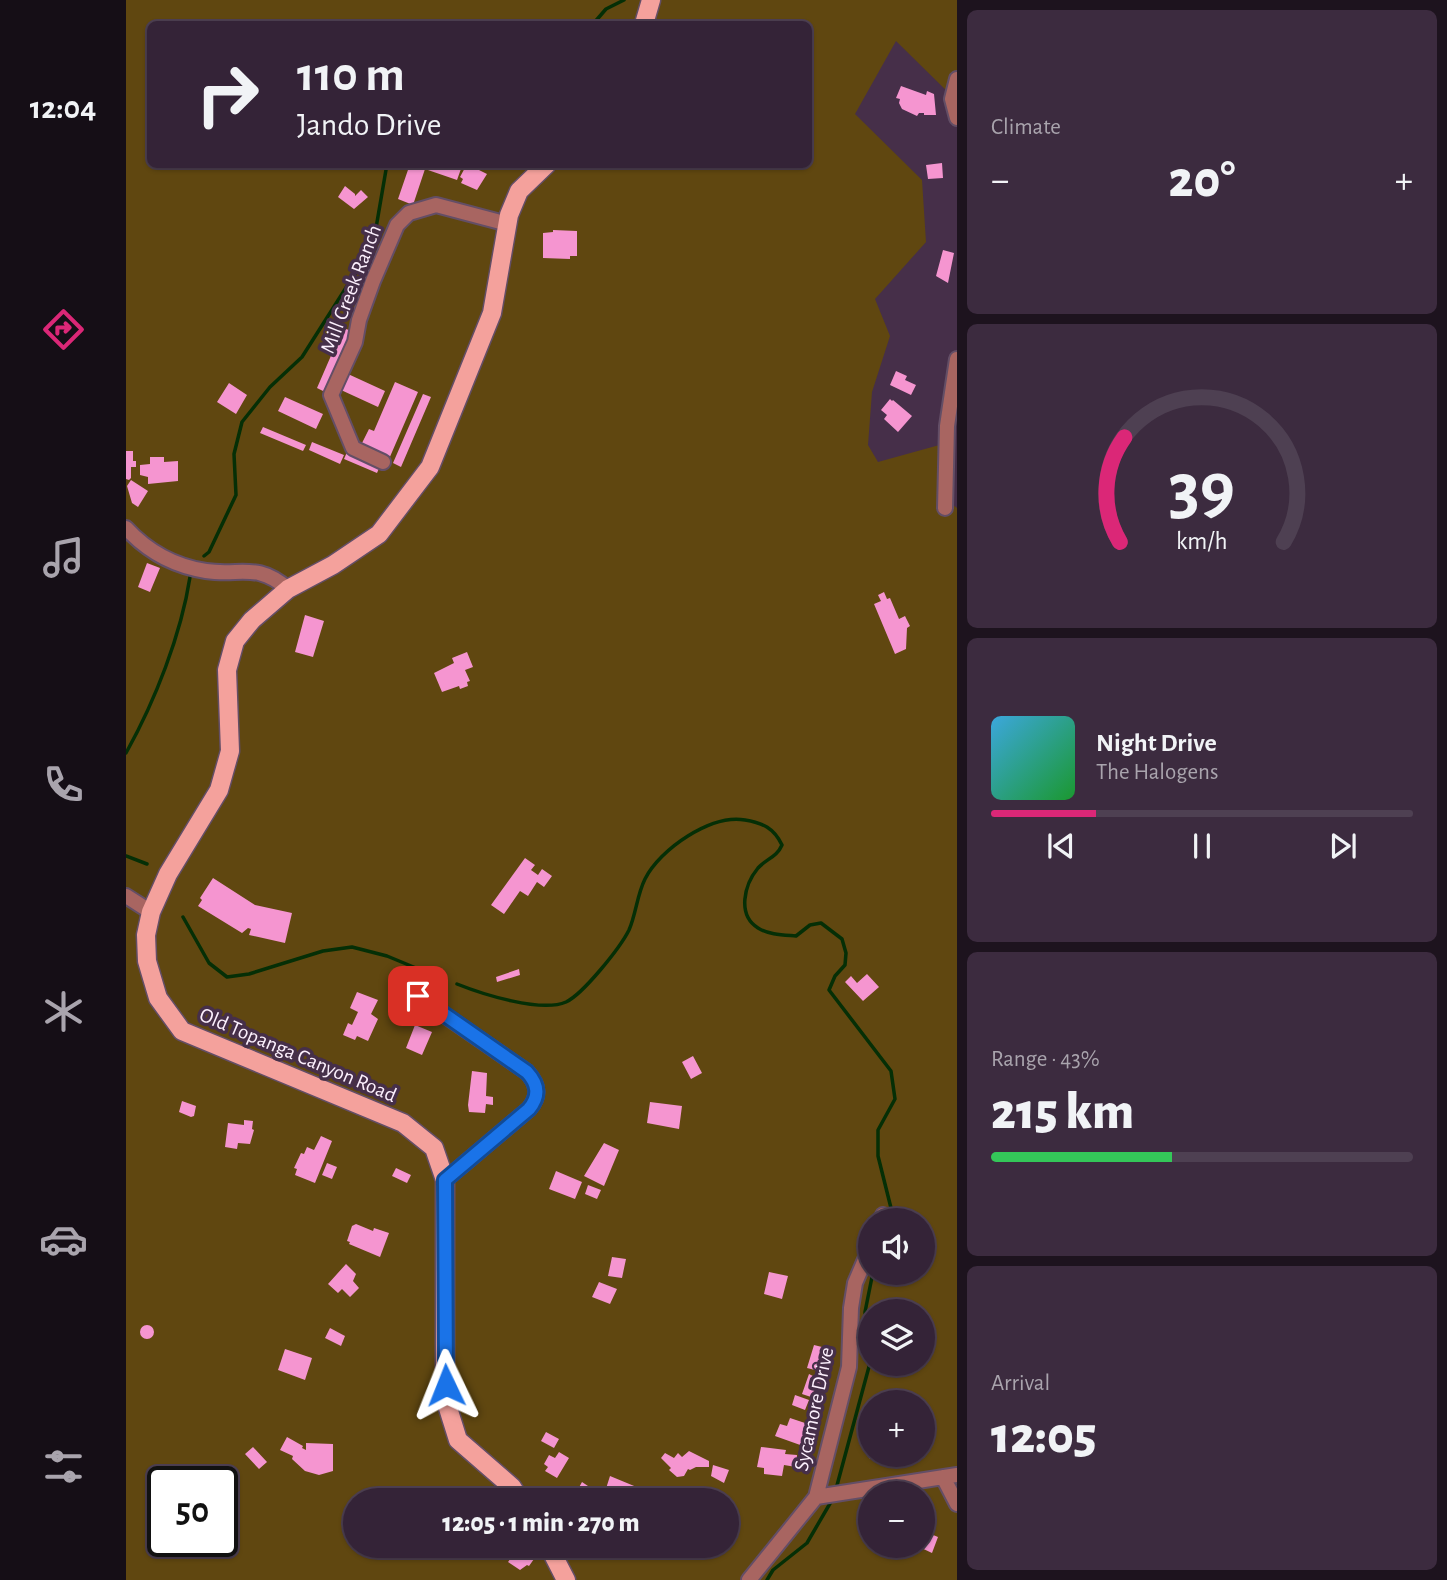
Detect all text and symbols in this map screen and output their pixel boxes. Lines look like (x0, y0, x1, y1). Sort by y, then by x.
icon: right (182, 49, 273, 140)
text: 110 m (297, 51, 405, 100)
text: 12:04 (30, 92, 96, 124)
text: Jando Drive (297, 109, 441, 141)
text: Climate (991, 116, 1061, 139)
text: 20° (1168, 154, 1236, 206)
text: − (991, 162, 1009, 200)
text: + (1395, 162, 1413, 200)
street label: Mill Creek Ranch (317, 222, 385, 356)
icon: directions (39, 305, 88, 354)
text: 39 (1169, 454, 1235, 527)
text: km/h (1176, 529, 1228, 554)
icon: music (39, 533, 88, 582)
text: Night Drive (1096, 730, 1217, 756)
icon: phone (39, 760, 88, 809)
text: The Halogens (1096, 761, 1218, 784)
icon: previous (1042, 827, 1080, 865)
icon: pause (1183, 827, 1221, 865)
icon: next (1324, 827, 1362, 865)
pin (388, 966, 448, 1026)
icon: arrive (399, 977, 437, 1015)
icon: climate (39, 987, 88, 1036)
street label: Old Topanga Canyon Road (196, 1004, 400, 1106)
text: Range · 43% (991, 1048, 1100, 1071)
text: 215 km (991, 1086, 1134, 1138)
map controls (858, 1208, 935, 1558)
button: sound (858, 1208, 935, 1285)
icon: car (39, 1215, 88, 1264)
button: layers (858, 1299, 935, 1376)
street label: Sycamore Drive (791, 1345, 837, 1473)
position arrow (409, 1348, 483, 1422)
text: Arrival (991, 1372, 1050, 1395)
button: + (858, 1390, 935, 1467)
text: 12:05 (991, 1410, 1097, 1462)
icon: filters (39, 1442, 88, 1491)
speed limit sign: 50 (147, 1466, 238, 1557)
button: − (858, 1481, 935, 1558)
text: 12:05 · 1 min · 270 m (442, 1510, 640, 1536)

